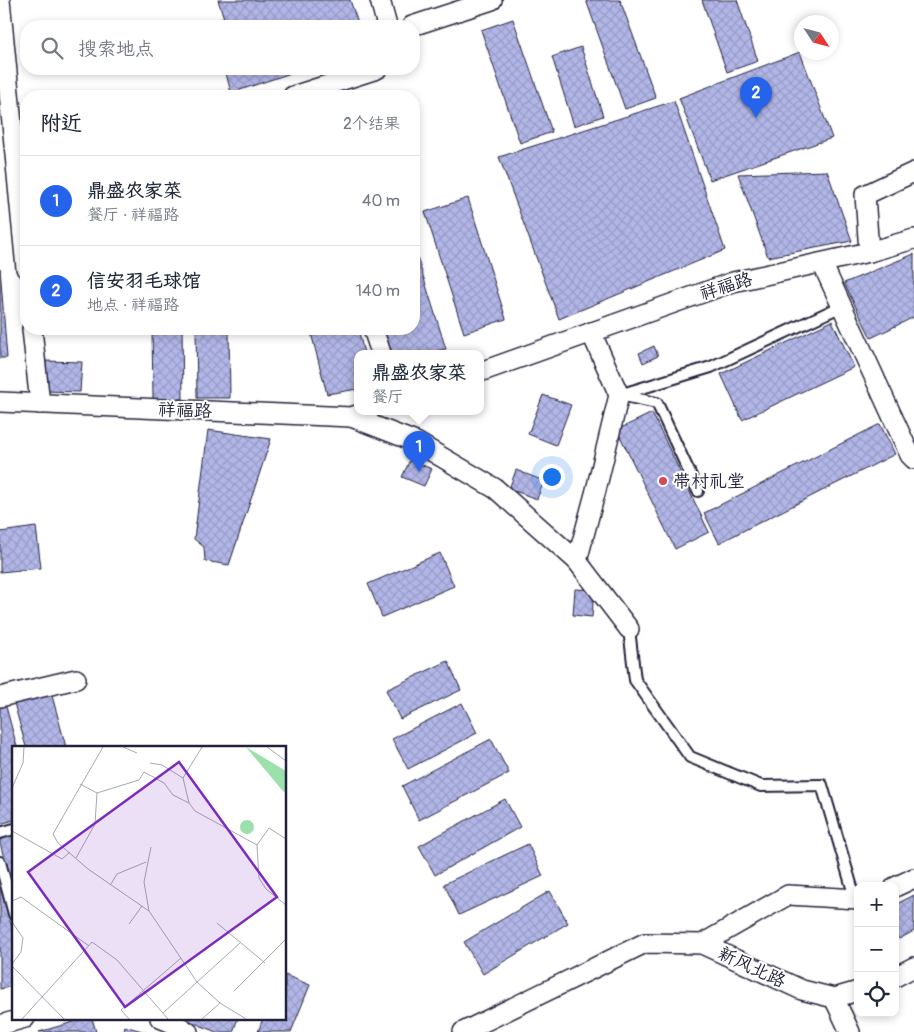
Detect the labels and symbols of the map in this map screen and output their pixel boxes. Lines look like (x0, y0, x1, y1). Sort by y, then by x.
north arrow (794, 15, 839, 60)
pin: 2 (740, 77, 772, 118)
street label: 祥福路 (697, 268, 755, 305)
street label: 祥福路 (158, 398, 212, 423)
pin: 1 (403, 431, 435, 472)
your location (539, 464, 565, 490)
place label: 带村礼堂 (673, 470, 745, 493)
marker: 带村礼堂 (657, 475, 669, 487)
inset map (12, 746, 286, 1020)
street label: 新风北路 (714, 942, 789, 993)

